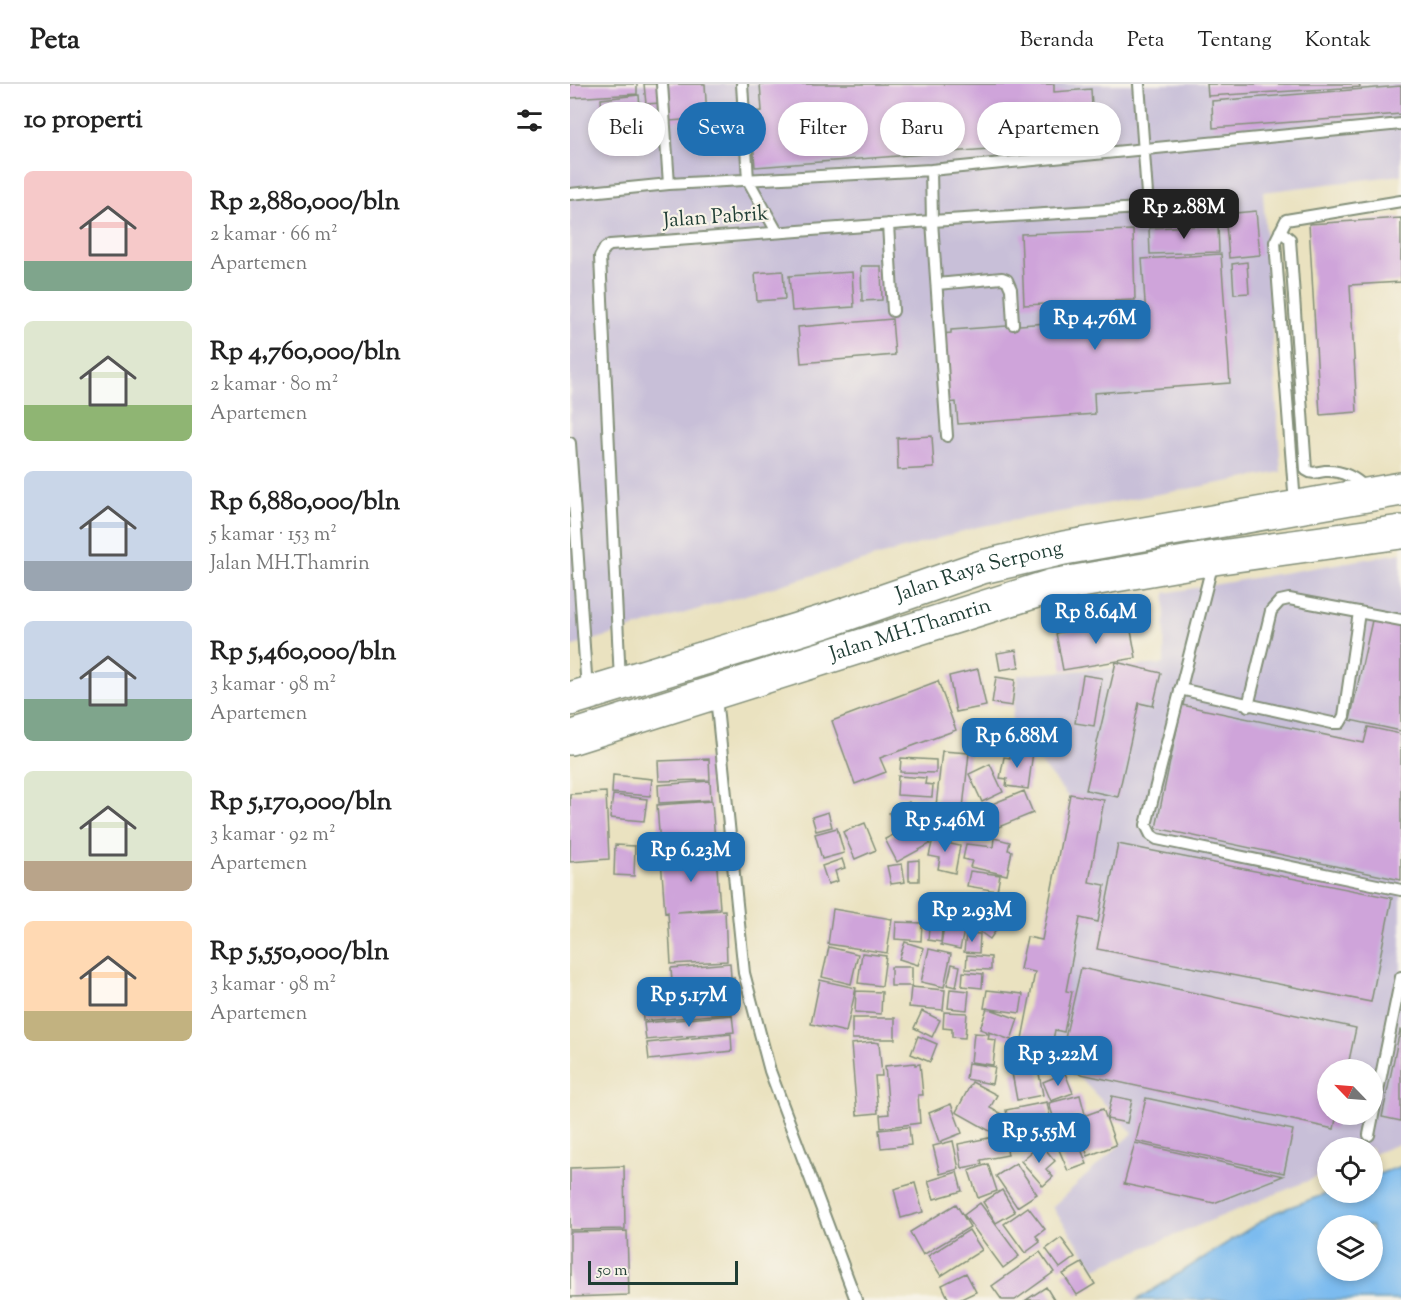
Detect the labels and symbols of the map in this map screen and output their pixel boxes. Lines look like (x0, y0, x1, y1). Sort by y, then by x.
pin: Rp 2.88M (1122, 189, 1246, 240)
street label: Jalan Pabrik (661, 199, 770, 237)
pin: Rp 4.76M (1033, 300, 1157, 351)
street label: Jalan Raya Serpong (891, 534, 1066, 611)
street label: Jalan MH.Thamrin (825, 591, 995, 670)
pin: Rp 8.64M (1034, 594, 1158, 645)
pin: Rp 6.88M (955, 718, 1079, 769)
pin: Rp 5.46M (883, 802, 1007, 853)
pin: Rp 6.23M (629, 832, 753, 883)
pin: Rp 2.93M (910, 892, 1034, 943)
pin: Rp 5.17M (627, 977, 751, 1028)
pin: Rp 3.22M (996, 1036, 1120, 1087)
north arrow (1317, 1059, 1383, 1125)
pin: Rp 5.55M (977, 1113, 1101, 1164)
scale bar (588, 1258, 738, 1286)

